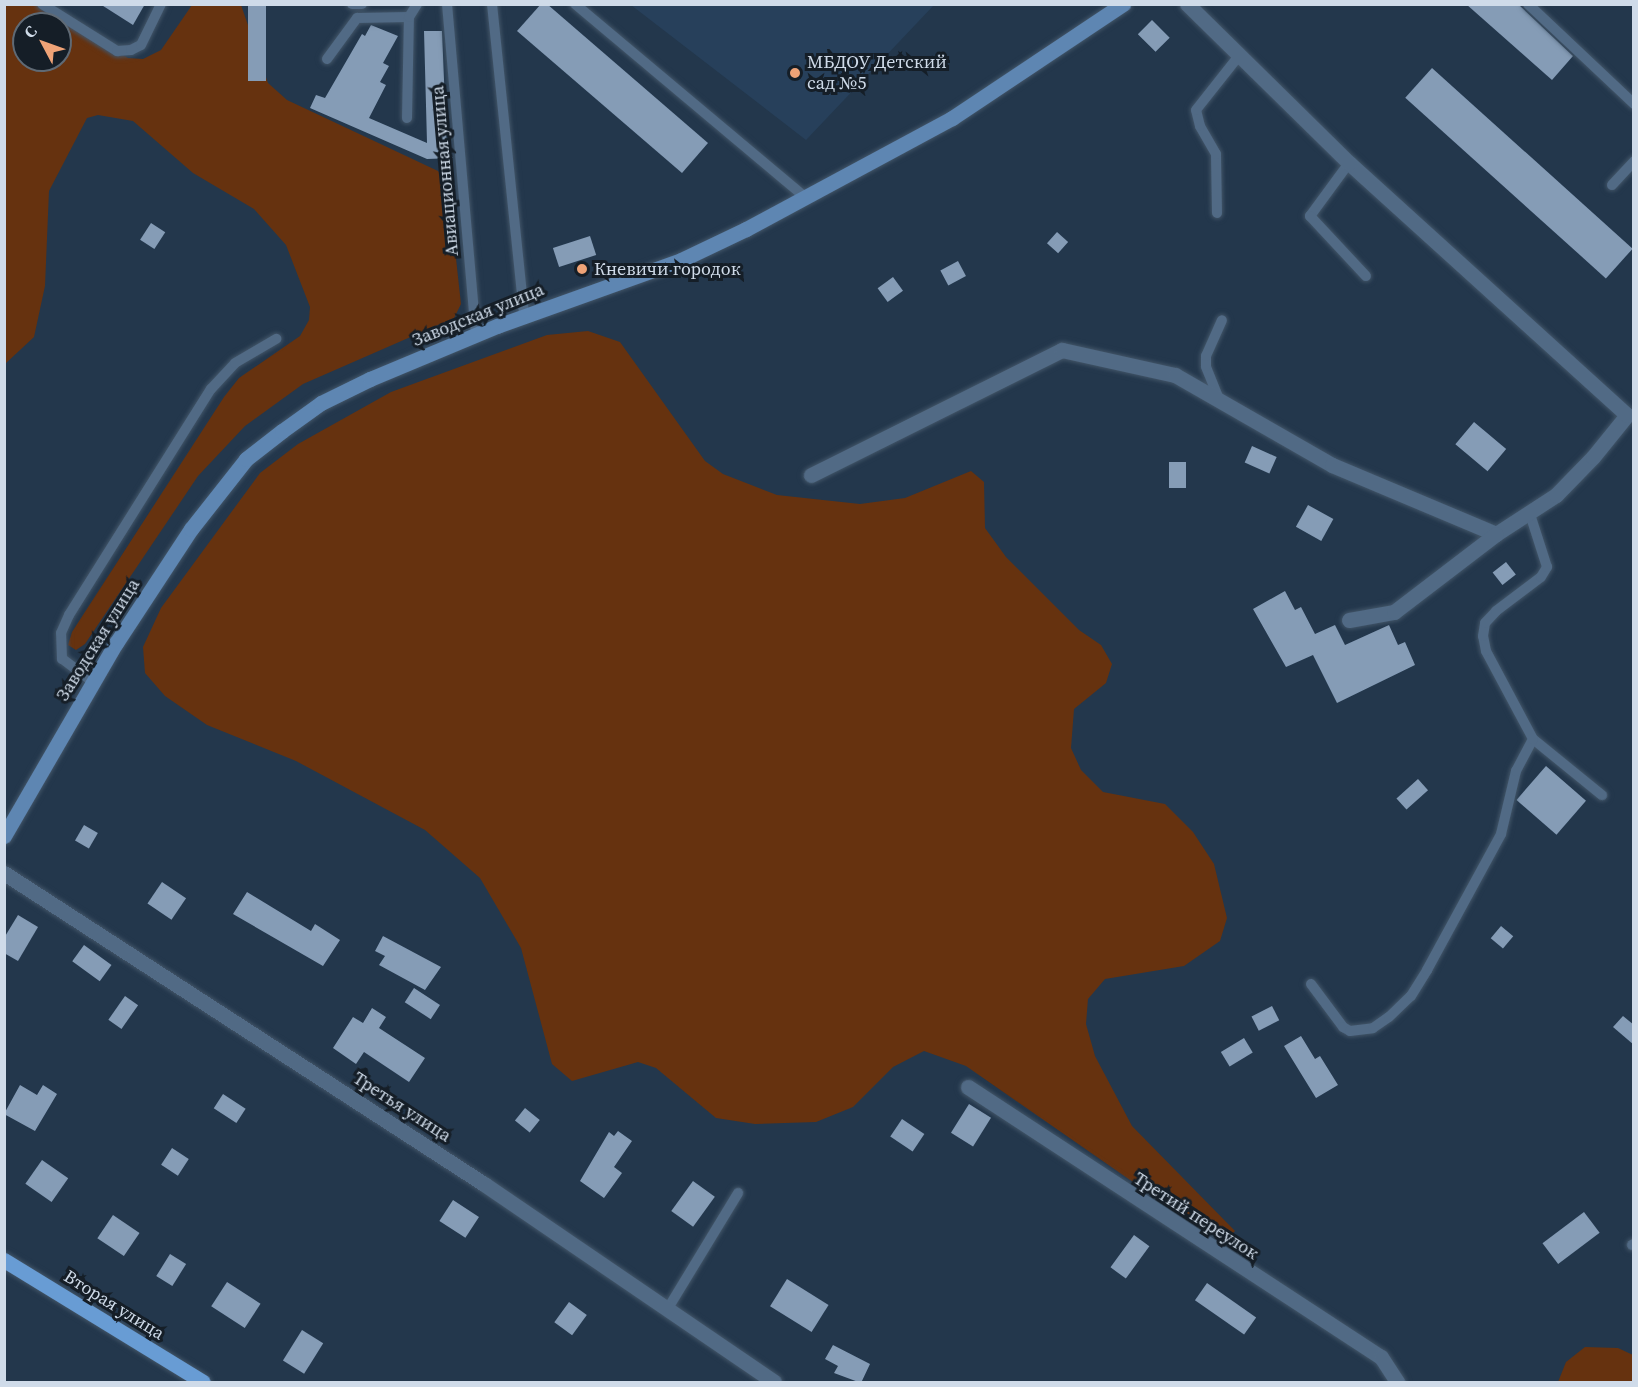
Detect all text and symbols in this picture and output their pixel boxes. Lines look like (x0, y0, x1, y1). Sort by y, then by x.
north arrow (12, 12, 72, 72)
text: С (18, 21, 41, 42)
place label: МБДОУ Детский сад №5 (807, 52, 948, 94)
marker: МБДОУ Детский сад №5 (788, 66, 802, 80)
street label: Авиационная улица (427, 85, 463, 257)
place label: Кневичи городок (594, 258, 741, 280)
marker: Кневичи городок (575, 262, 589, 276)
street label: Заводская улица (409, 279, 547, 351)
street label: Заводская улица (52, 575, 144, 705)
street label: Третья улица (349, 1067, 455, 1147)
street label: Третий переулок (1130, 1168, 1262, 1264)
street label: Вторая улица (60, 1265, 168, 1345)

